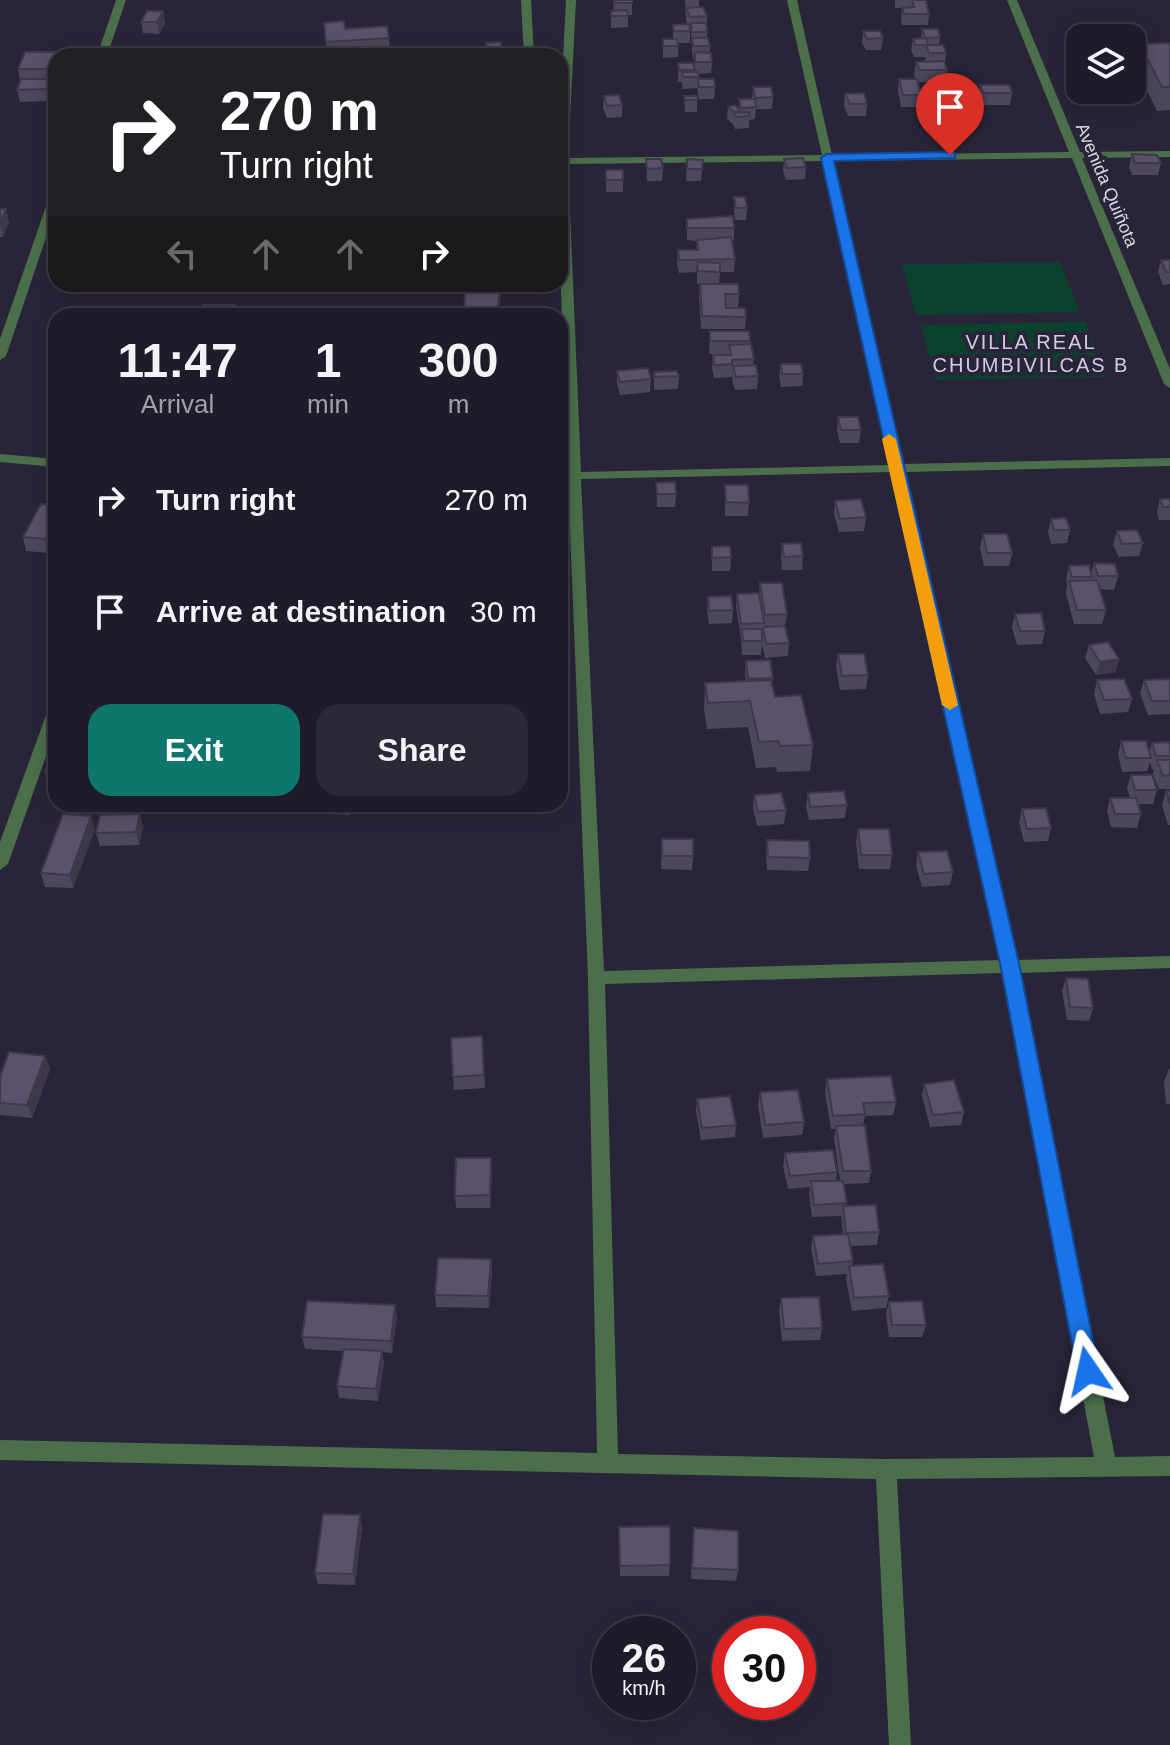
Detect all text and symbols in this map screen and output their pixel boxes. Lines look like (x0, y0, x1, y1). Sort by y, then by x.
map controls (1066, 24, 1146, 104)
button: layers (1066, 24, 1146, 104)
pin (916, 73, 984, 155)
text: 270 m (220, 79, 379, 142)
icon: right (88, 80, 192, 184)
icon: arrive (928, 85, 972, 129)
street label: Avenida Quiñota (1072, 120, 1143, 251)
text: Turn right (220, 145, 373, 186)
icon: left (160, 232, 204, 276)
icon: ahead (244, 232, 288, 276)
icon: ahead (328, 232, 372, 276)
icon: right (412, 232, 456, 276)
district label: VILLA REAL CHUMBIVILCAS B (933, 331, 1129, 376)
text: 11:47 (117, 334, 238, 387)
text: 1 (315, 334, 341, 387)
text: 300 (418, 334, 499, 387)
text: Arrival (141, 389, 214, 419)
text: min (307, 389, 349, 419)
text: m (448, 389, 469, 419)
icon: right (88, 478, 132, 522)
text: Turn right (156, 483, 295, 516)
text: 270 m (445, 483, 528, 516)
icon: arrive (88, 590, 132, 634)
text: Arrive at destination (156, 595, 446, 628)
text: 30 m (470, 595, 537, 628)
button: Exit (88, 704, 300, 796)
button: Share (316, 704, 528, 796)
position arrow (1046, 1329, 1130, 1413)
speed limit sign: 30 (712, 1616, 816, 1720)
text: 26 (622, 1636, 666, 1680)
text: km/h (622, 1677, 666, 1699)

